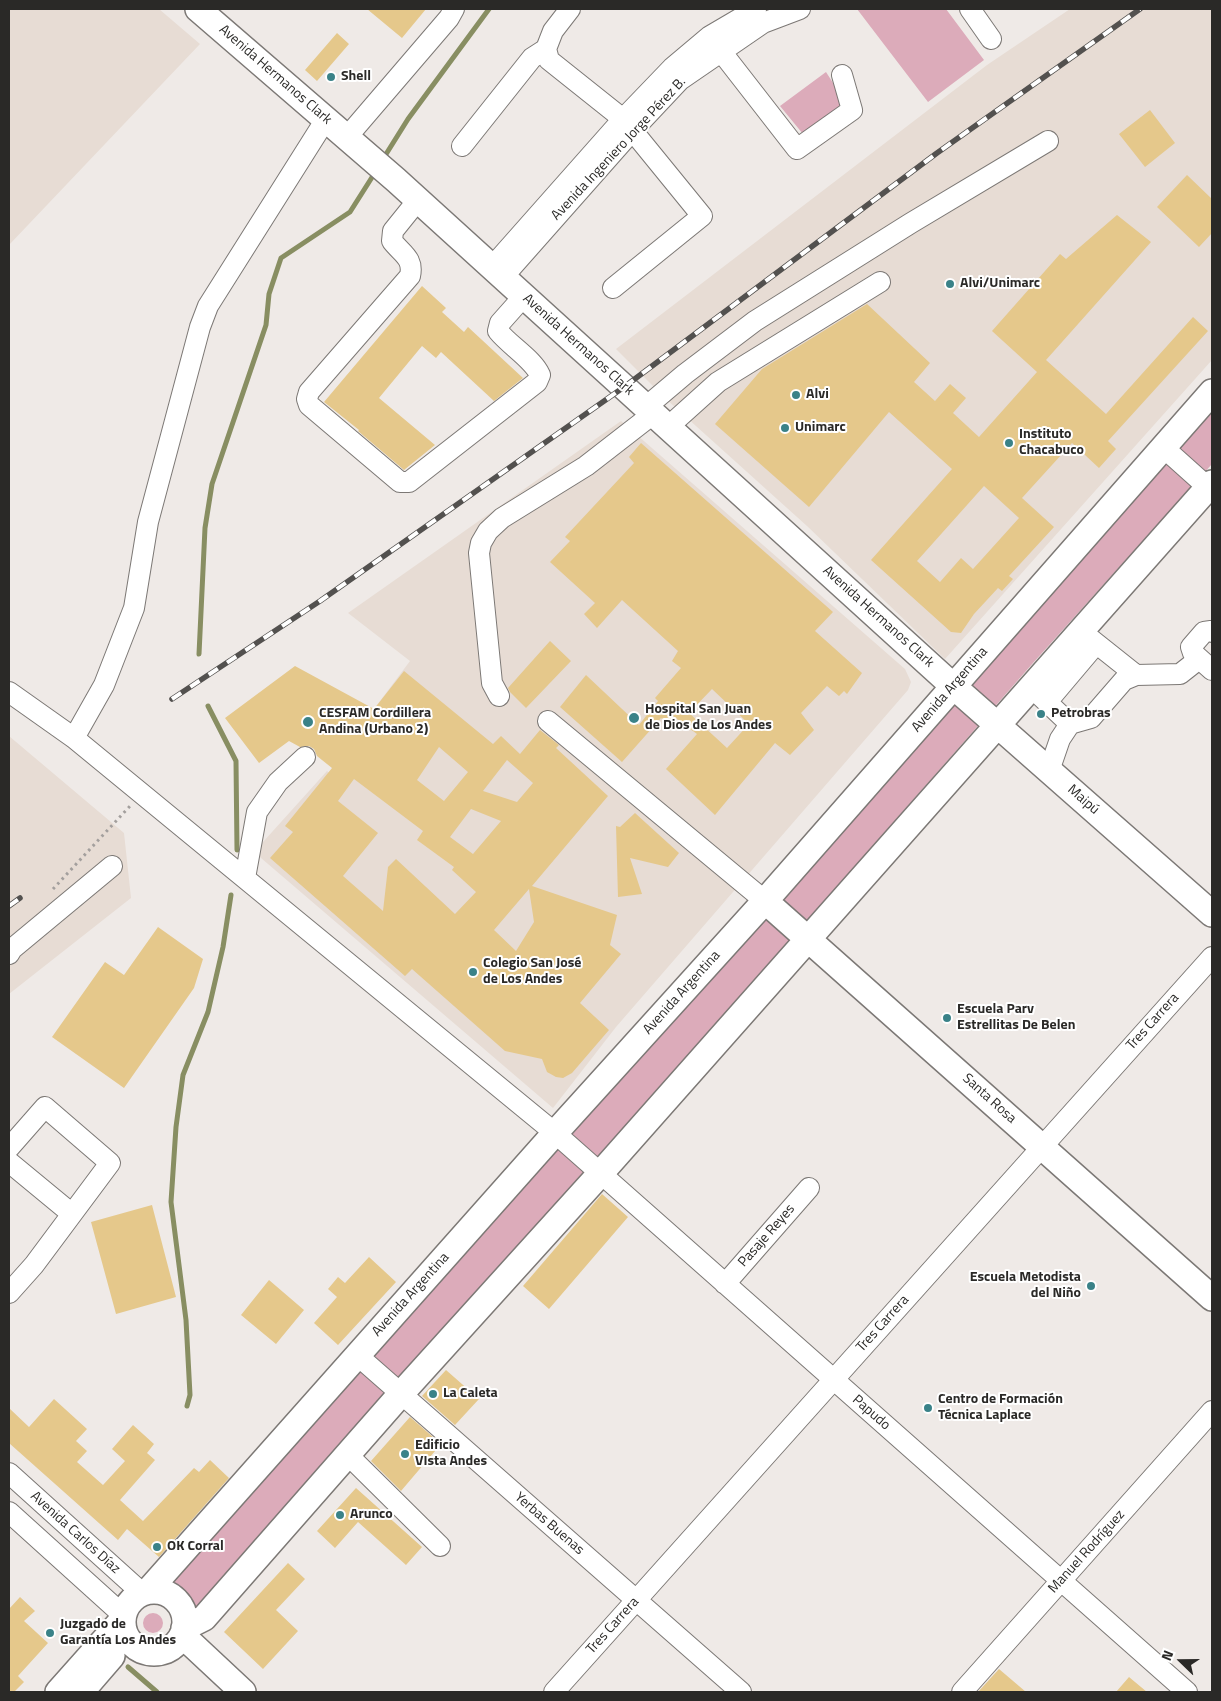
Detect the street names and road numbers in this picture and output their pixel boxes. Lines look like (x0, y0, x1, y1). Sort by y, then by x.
street label: Avenida Hermanos Clark (215, 21, 335, 129)
street label: Avenida Ingeniero Jorge Pérez B. (548, 74, 690, 224)
street label: Avenida Hermanos Clark (519, 291, 637, 399)
street label: Avenida Hermanos Clark (819, 563, 937, 671)
street label: Avenida Argentina (908, 644, 992, 736)
street label: Maipú (1064, 782, 1102, 818)
street label: Avenida Argentina (640, 948, 724, 1038)
street label: Tres Carrera (1123, 990, 1183, 1054)
street label: Santa Rosa (959, 1071, 1019, 1127)
street label: Pasaje Reyes (735, 1201, 799, 1271)
street label: Avenida Argentina (369, 1250, 453, 1340)
street label: Tres Carrera (853, 1292, 913, 1356)
street label: Papudo (849, 1392, 893, 1434)
street label: Avenida Carlos Díaz (27, 1488, 123, 1578)
street label: Yerbas Buenas (511, 1489, 587, 1559)
street label: Manuel Rodríguez (1045, 1507, 1129, 1597)
street label: Tres Carrera (583, 1594, 643, 1658)

